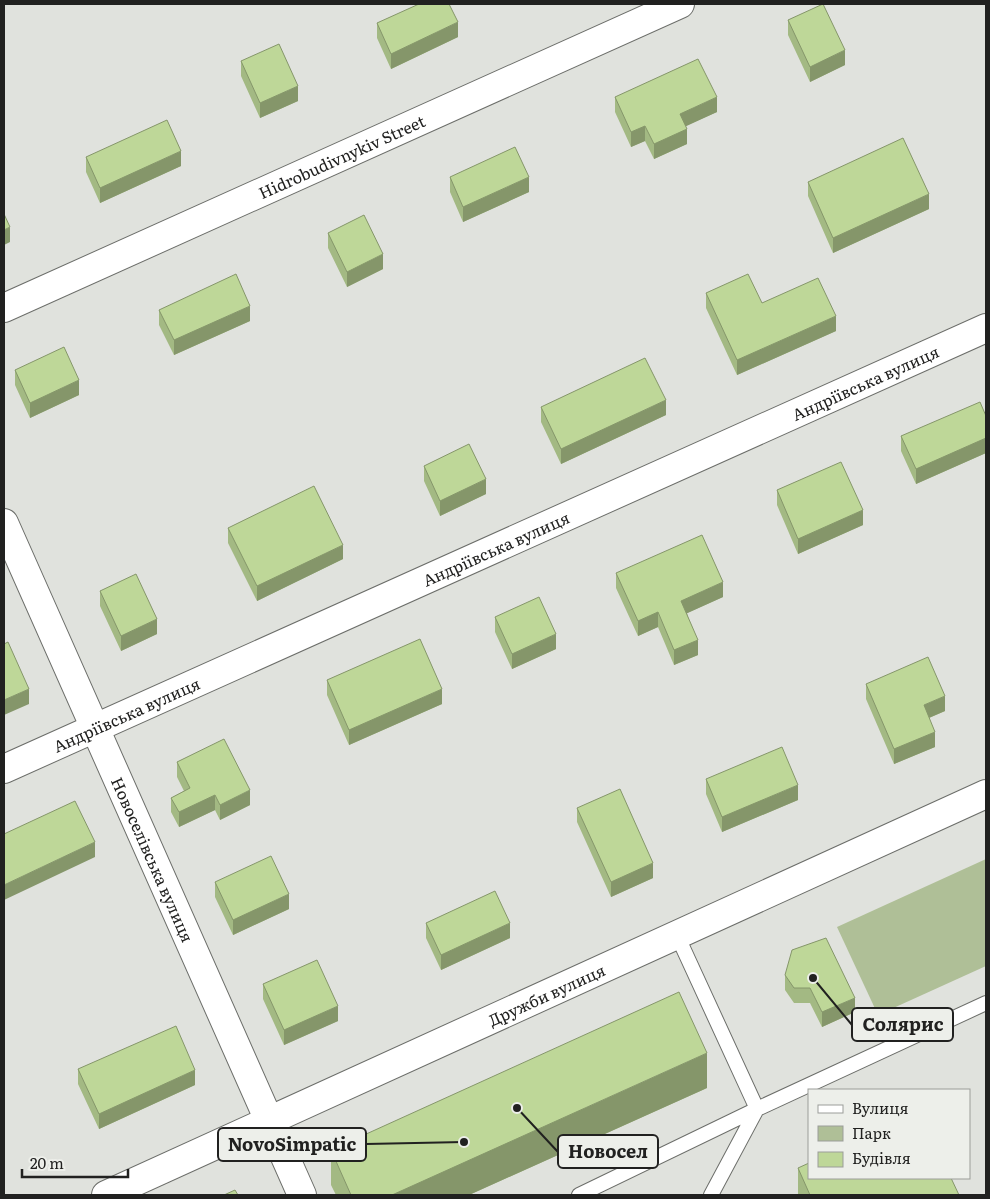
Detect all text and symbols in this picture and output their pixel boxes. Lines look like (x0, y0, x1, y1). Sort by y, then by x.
street label: Hidrobudivnykiv Street (254, 108, 429, 204)
street label: Андріївська вулиця (788, 339, 942, 426)
street label: Андріївська вулиця (418, 505, 573, 592)
street label: Андріївська вулиця (49, 671, 204, 758)
street label: Новоселівська вулиця (106, 773, 200, 946)
street label: Дружби вулиця (484, 957, 609, 1031)
callout: Солярис (852, 1008, 953, 1041)
text: Солярис (862, 1010, 944, 1037)
legend (808, 1089, 970, 1179)
text: Вулиця (852, 1096, 909, 1119)
text: Парк (852, 1121, 891, 1144)
callout: NovoSimpatic (218, 1128, 366, 1161)
text: NovoSimpatic (228, 1130, 357, 1157)
callout: Новосел (558, 1135, 658, 1168)
text: Новосел (568, 1137, 648, 1164)
scale bar (22, 1146, 129, 1178)
text: Будівля (852, 1146, 911, 1169)
text: 20 m (30, 1151, 64, 1174)

